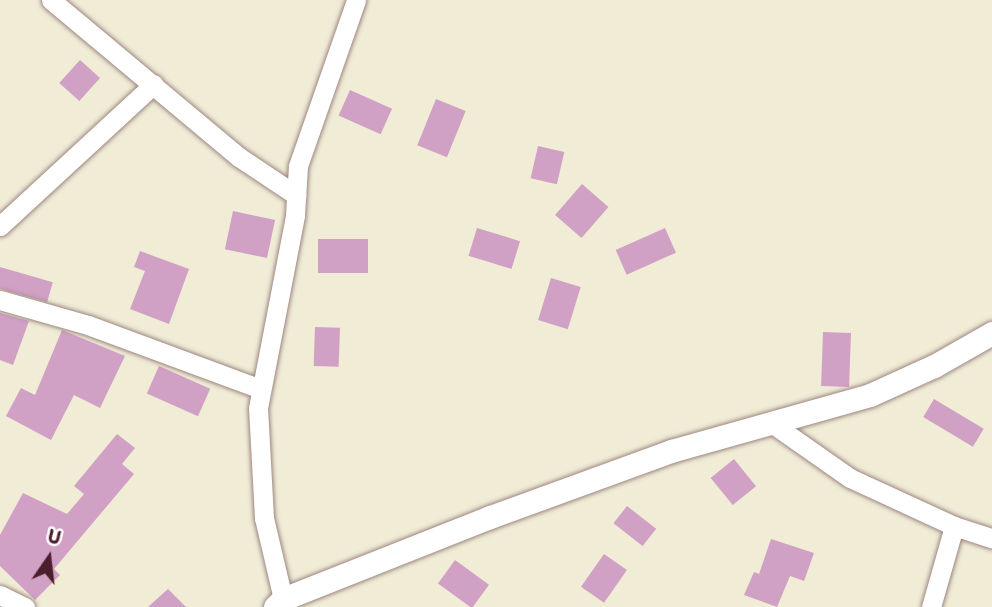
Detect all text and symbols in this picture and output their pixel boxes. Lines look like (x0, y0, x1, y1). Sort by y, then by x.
north arrow (14, 523, 84, 593)
text: U (45, 523, 64, 551)

